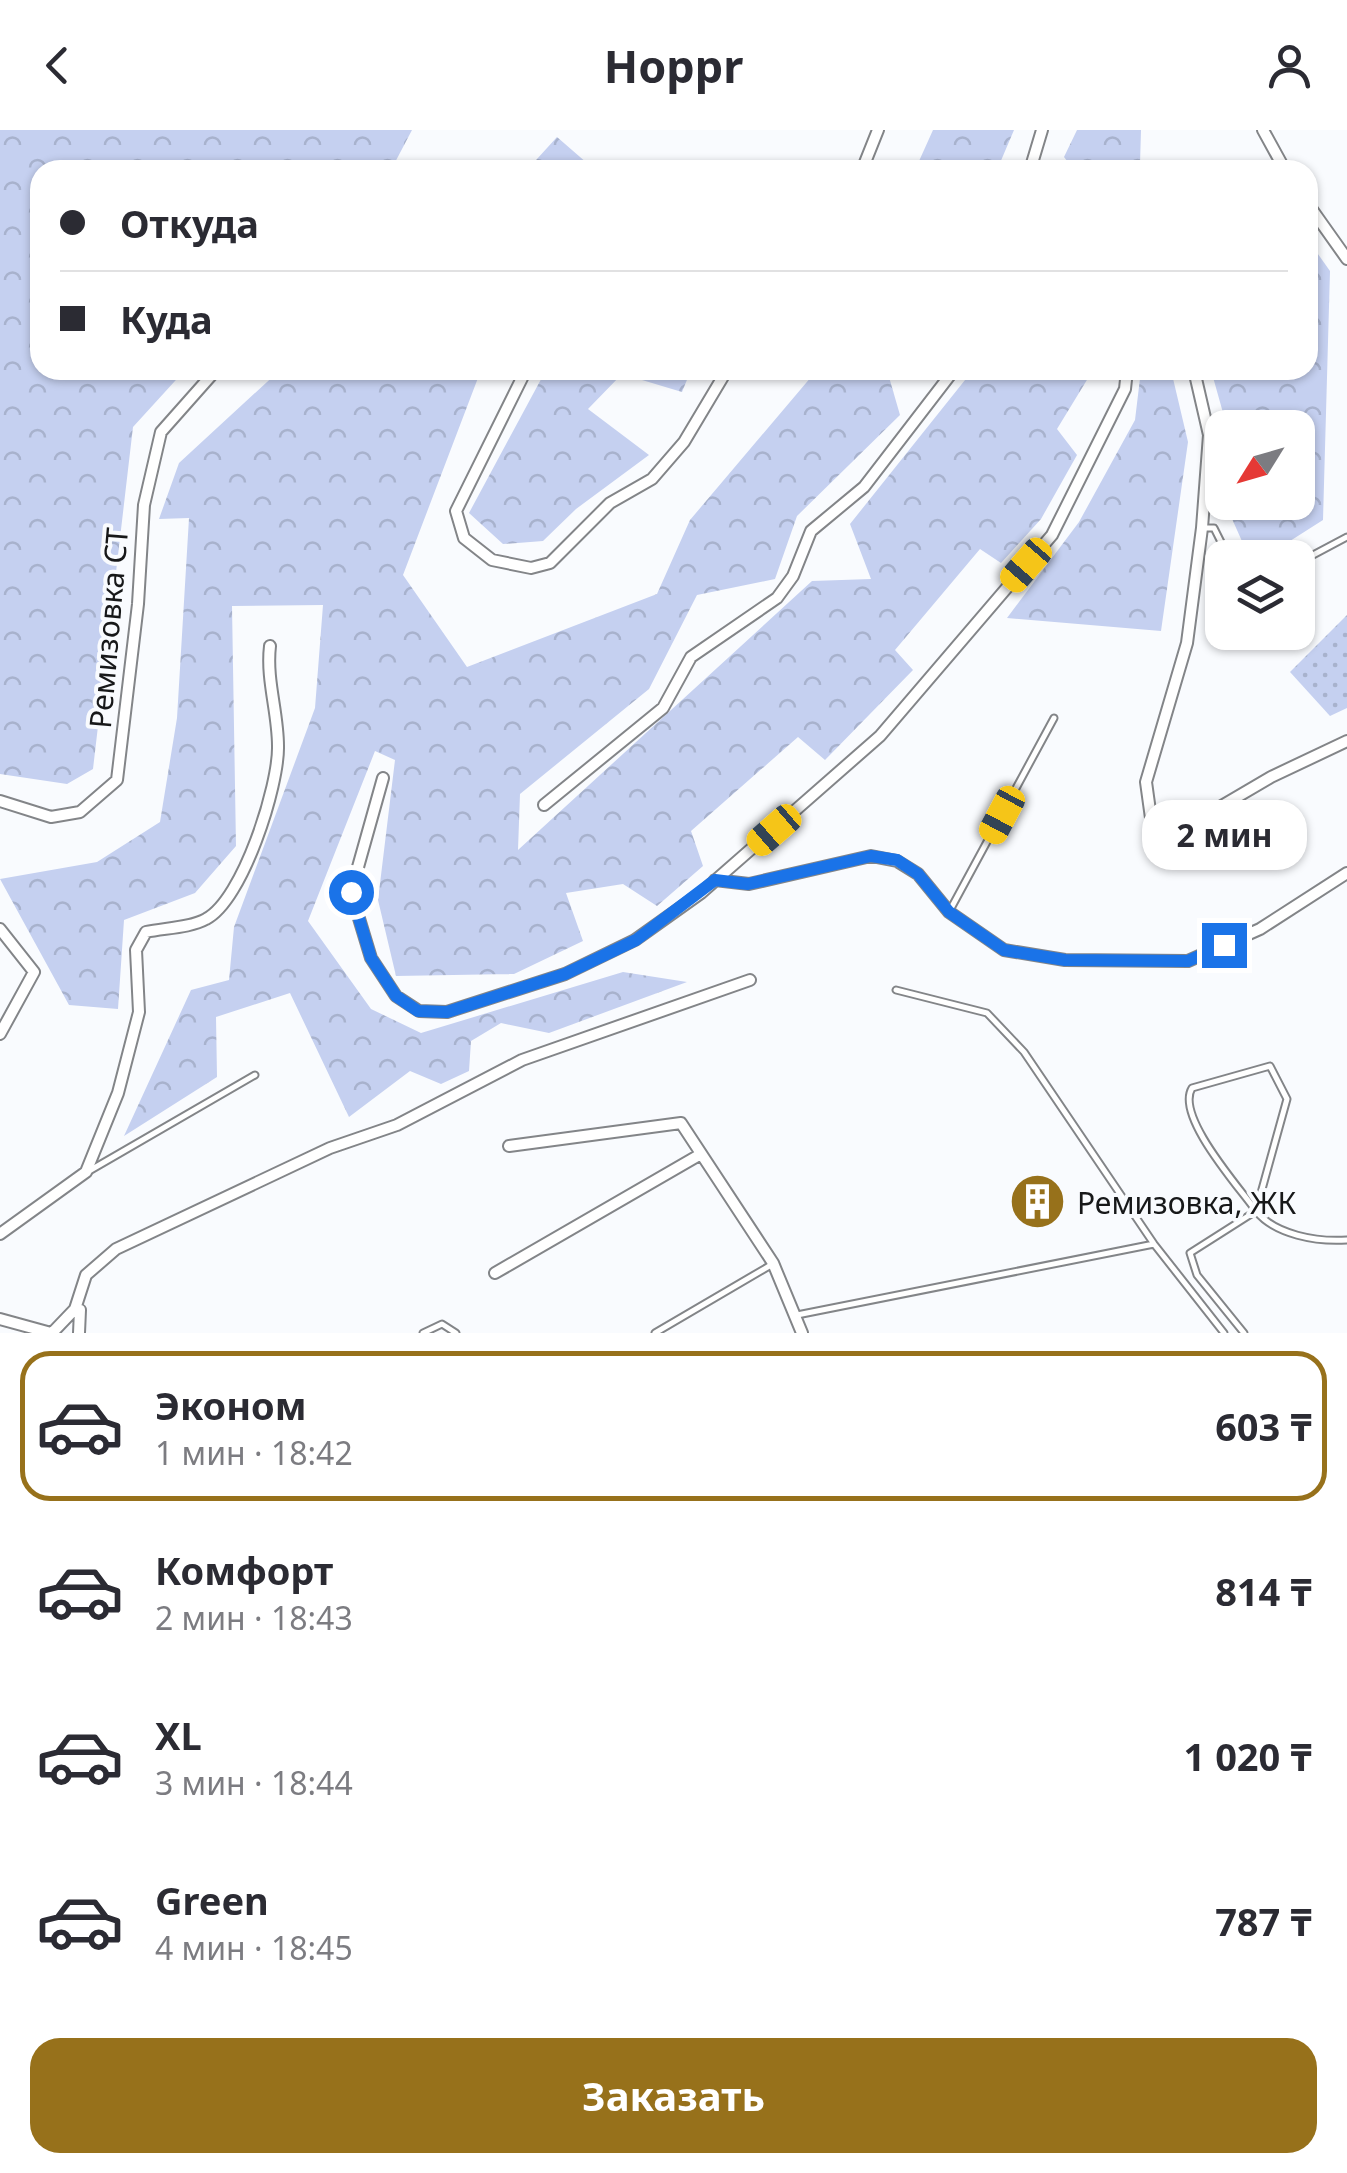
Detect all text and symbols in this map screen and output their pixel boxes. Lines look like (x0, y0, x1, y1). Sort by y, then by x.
text: Hoppr (604, 35, 743, 96)
icon: back (30, 38, 85, 93)
icon: person (1262, 38, 1317, 93)
text: Откуда (120, 197, 259, 249)
text: Куда (120, 293, 213, 345)
north arrow (1205, 410, 1315, 520)
map controls (1205, 410, 1315, 650)
street label: Ремизовка СТ (79, 526, 137, 730)
car (995, 533, 1057, 597)
button: layers (1205, 540, 1315, 650)
car (975, 781, 1029, 849)
car (742, 799, 806, 861)
callout: 2 мин (1142, 800, 1306, 870)
text: 2 мин (1177, 813, 1272, 856)
route start (329, 870, 374, 915)
route end (1202, 923, 1247, 968)
building icon: Ремизовка, ЖК (1008, 1172, 1068, 1232)
place label: Ремизовка, ЖК (1077, 1182, 1296, 1223)
text: Эконом (155, 1379, 307, 1431)
icon: car (35, 1381, 125, 1471)
text: 603 ₸ (1215, 1400, 1312, 1452)
text: 1 мин · 18:42 (155, 1431, 353, 1474)
text: Комфорт (155, 1544, 333, 1596)
icon: car (35, 1546, 125, 1636)
text: 814 ₸ (1215, 1565, 1312, 1617)
text: 2 мин · 18:43 (155, 1596, 353, 1639)
text: XL (155, 1709, 202, 1761)
icon: car (35, 1711, 125, 1801)
text: 1 020 ₸ (1184, 1730, 1312, 1782)
text: 3 мин · 18:44 (155, 1761, 353, 1804)
text: Green (155, 1874, 269, 1926)
icon: car (35, 1876, 125, 1966)
text: 787 ₸ (1215, 1895, 1312, 1947)
text: 4 мин · 18:45 (155, 1926, 353, 1969)
button: Заказать (30, 2038, 1317, 2153)

